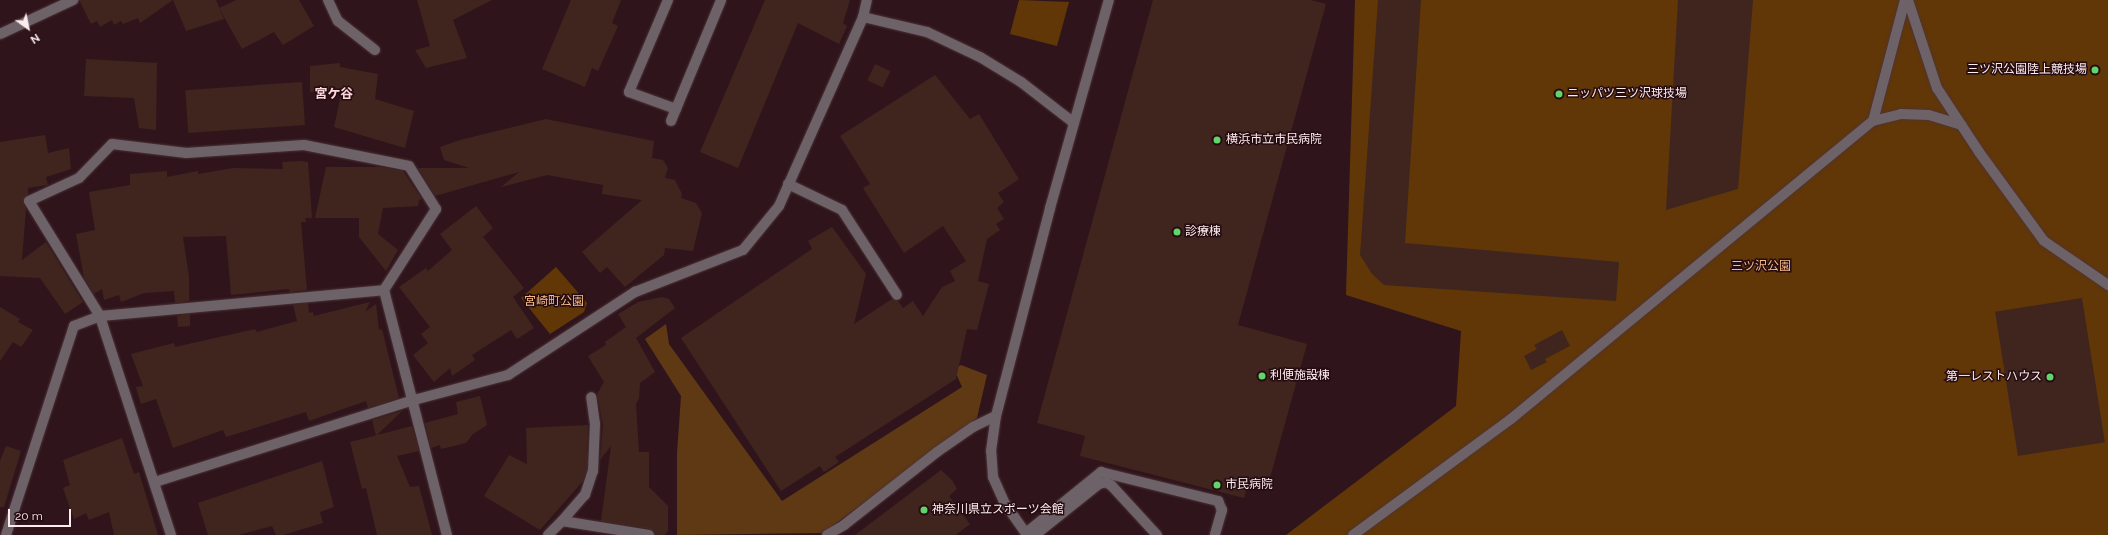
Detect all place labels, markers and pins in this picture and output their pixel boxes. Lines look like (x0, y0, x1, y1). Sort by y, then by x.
place label: 三ツ沢公園陸上競技場 (1967, 63, 2087, 77)
marker: 三ツ沢公園陸上競技場 (2090, 65, 2100, 75)
place label: ニッパツ三ツ沢球技場 (1567, 87, 1687, 101)
marker: ニッパツ三ツ沢球技場 (1554, 89, 1564, 99)
place label: 横浜市立市民病院 (1226, 133, 1322, 147)
marker: 横浜市立市民病院 (1211, 134, 1223, 146)
place label: 診療棟 (1185, 225, 1221, 239)
marker: 診療棟 (1172, 227, 1182, 237)
place label: 利便施設棟 (1270, 369, 1330, 383)
place label: 第一レストハウス (1946, 370, 2042, 384)
marker: 利便施設棟 (1257, 371, 1267, 381)
marker: 第一レストハウス (2045, 372, 2055, 382)
place label: 市民病院 (1225, 478, 1273, 492)
marker: 市民病院 (1212, 480, 1222, 490)
place label: 神奈川県立スポーツ会館 (932, 503, 1064, 517)
marker: 神奈川県立スポーツ会館 (919, 505, 929, 515)

